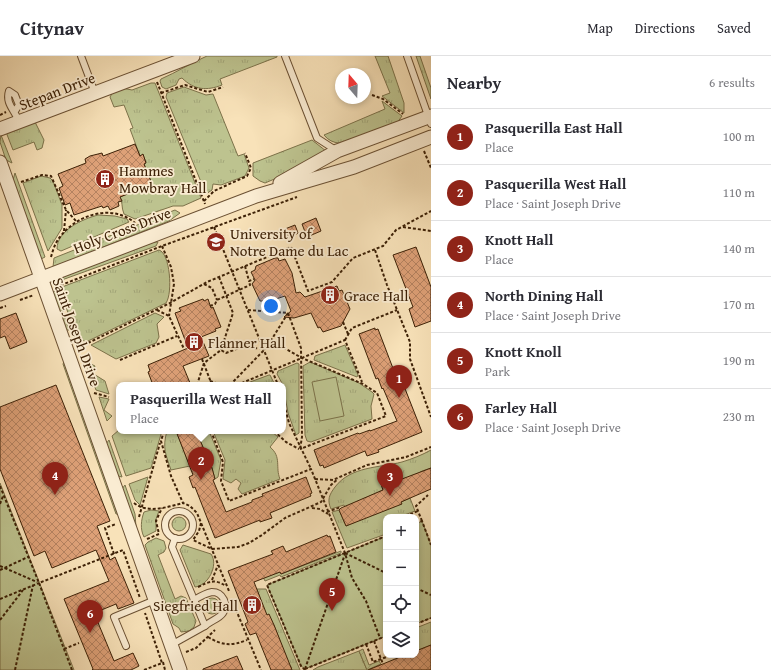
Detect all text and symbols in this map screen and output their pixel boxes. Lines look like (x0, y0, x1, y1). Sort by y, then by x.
text: Citynav (20, 14, 84, 42)
text: Map (587, 18, 613, 38)
text: Directions (635, 18, 695, 38)
text: Saved (717, 18, 751, 38)
street label: Stepan Drive (16, 67, 98, 115)
north arrow (335, 68, 371, 104)
text: Nearby (447, 70, 501, 95)
text: 6 results (709, 73, 755, 92)
text: Pasquerilla East Hall (485, 117, 623, 138)
text: 1 (457, 127, 463, 146)
text: 100 m (723, 127, 755, 146)
text: Place (485, 138, 514, 157)
place label: Hammes Mowbray Hall (119, 160, 207, 198)
building icon: Hammes Mowbray Hall (94, 168, 116, 190)
text: Pasquerilla West Hall (485, 173, 626, 194)
text: 2 (457, 183, 463, 202)
text: 110 m (723, 183, 755, 202)
text: Place · Saint Joseph Drive (485, 194, 621, 213)
street label: Holy Cross Drive (70, 202, 174, 258)
place label: University of Notre Dame du Lac (230, 223, 349, 261)
text: Knott Hall (485, 229, 553, 250)
school or university icon: University of Notre Dame du Lac (205, 231, 227, 253)
text: 3 (457, 239, 463, 258)
text: 140 m (723, 239, 755, 258)
text: Place (485, 250, 514, 269)
street label: Saint Joseph Drive (48, 275, 106, 389)
building icon: Grace Hall (319, 284, 341, 306)
place label: Grace Hall (344, 285, 408, 306)
text: North Dining Hall (485, 285, 603, 306)
text: 4 (457, 295, 463, 314)
text: 170 m (723, 295, 755, 314)
your location (261, 296, 281, 316)
text: Place · Saint Joseph Drive (485, 306, 621, 325)
building icon: Flanner Hall (183, 331, 205, 353)
place label: Flanner Hall (208, 332, 285, 353)
text: Knott Knoll (485, 341, 562, 362)
text: 5 (457, 351, 463, 370)
text: 190 m (723, 351, 755, 370)
text: Park (485, 362, 510, 381)
pin: 1 (386, 365, 412, 398)
popup (116, 382, 286, 434)
text: Pasquerilla West Hall (130, 388, 272, 409)
text: Farley Hall (485, 397, 557, 418)
text: 6 (457, 407, 463, 426)
text: 230 m (723, 407, 755, 426)
text: Place (130, 409, 159, 428)
text: Place · Saint Joseph Drive (485, 418, 621, 437)
pin: 2 (188, 447, 214, 480)
pin: 4 (42, 462, 68, 495)
pin: 3 (377, 463, 403, 496)
map controls (383, 514, 419, 658)
button: + (383, 514, 419, 550)
button: − (383, 550, 419, 586)
pin: 5 (319, 578, 345, 611)
button: locate (383, 586, 419, 622)
building icon: Siegfried Hall (241, 594, 263, 616)
place label: Siegfried Hall (153, 595, 238, 616)
pin: 6 (77, 600, 103, 633)
button: layers (383, 622, 419, 658)

